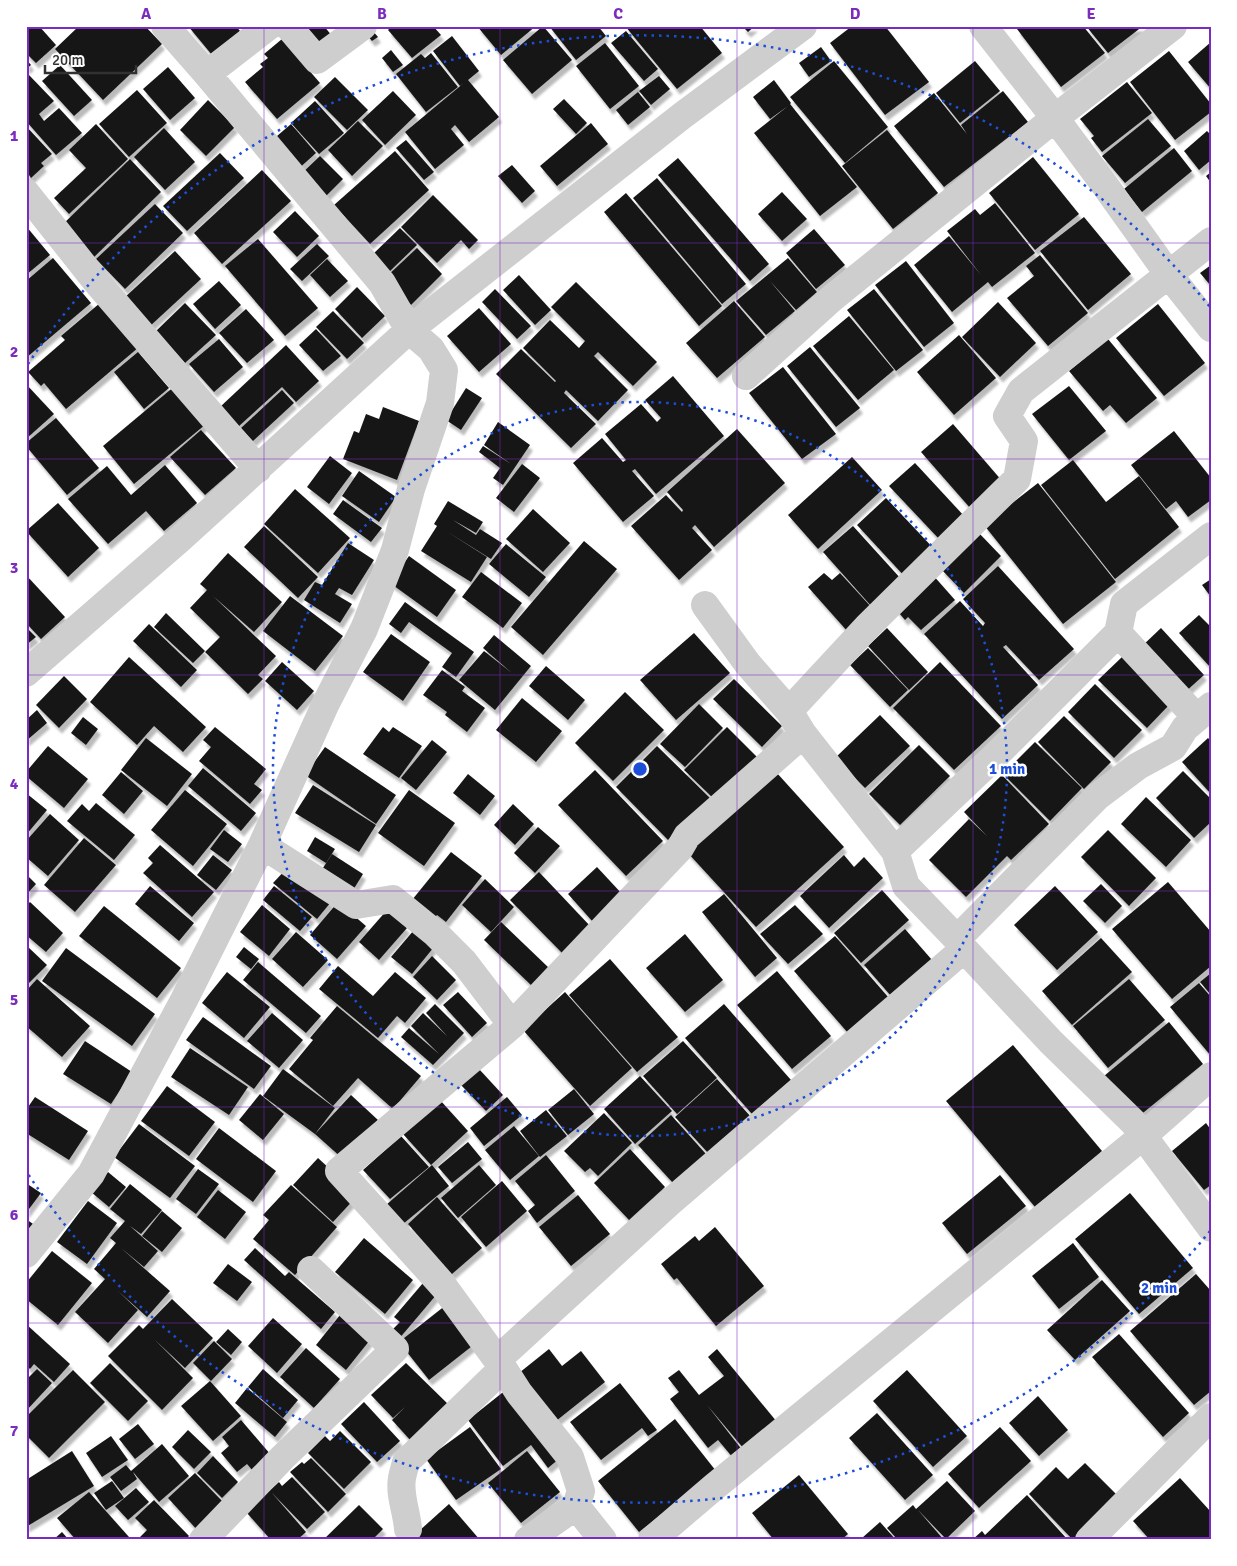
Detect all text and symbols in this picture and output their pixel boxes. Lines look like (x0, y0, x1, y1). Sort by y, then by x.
text: A (141, 4, 152, 24)
text: B (377, 4, 387, 24)
text: C (613, 4, 623, 24)
text: D (850, 4, 861, 24)
text: E (1086, 4, 1096, 24)
scale bar (45, 42, 136, 74)
text: 20 m (52, 51, 83, 69)
text: 1 (10, 126, 19, 146)
text: 2 (10, 342, 18, 362)
text: 3 (10, 558, 18, 578)
centre of rings (631, 760, 649, 778)
text: 1 min (989, 760, 1025, 778)
text: 4 (10, 774, 19, 794)
text: 5 (10, 990, 18, 1010)
text: 6 (10, 1205, 19, 1225)
text: 2 min (1141, 1279, 1177, 1297)
text: 7 (10, 1421, 19, 1441)

